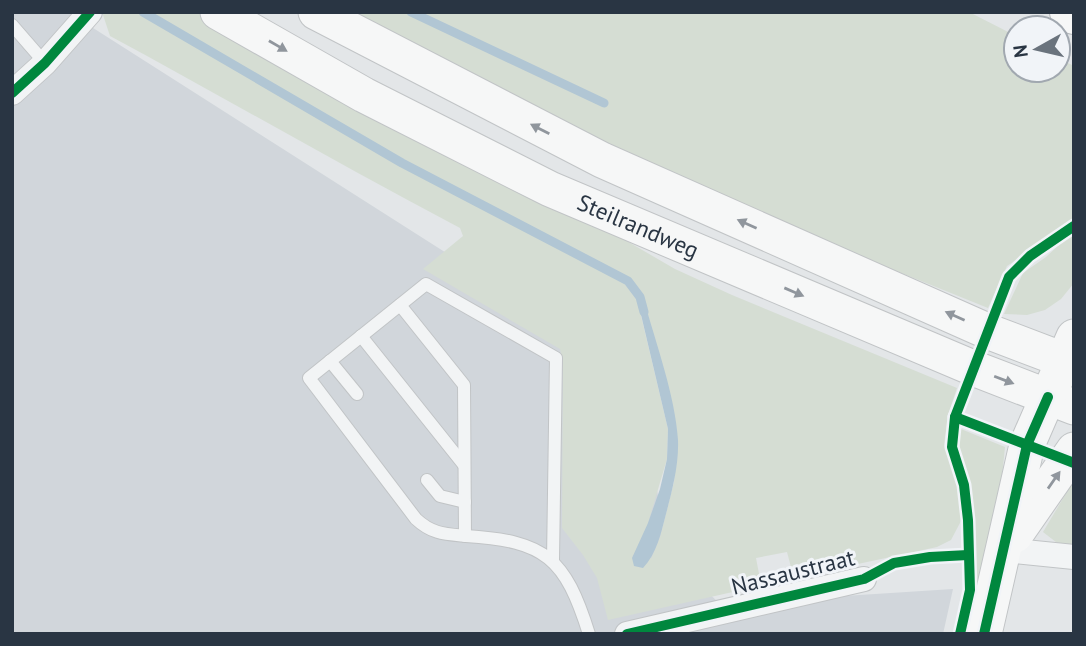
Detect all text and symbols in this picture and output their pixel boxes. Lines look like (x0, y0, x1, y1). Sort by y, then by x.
north arrow (1002, 14, 1072, 84)
one-way arrow (268, 40, 287, 52)
text: N (1007, 44, 1033, 59)
one-way arrow (530, 123, 550, 134)
street label: Steilrandweg (573, 187, 703, 264)
one-way arrow (736, 218, 757, 229)
one-way arrow (783, 287, 804, 298)
one-way arrow (944, 310, 965, 321)
one-way arrow (993, 374, 1014, 385)
one-way arrow (1047, 470, 1060, 490)
street label: Nassaustraat (728, 542, 858, 601)

